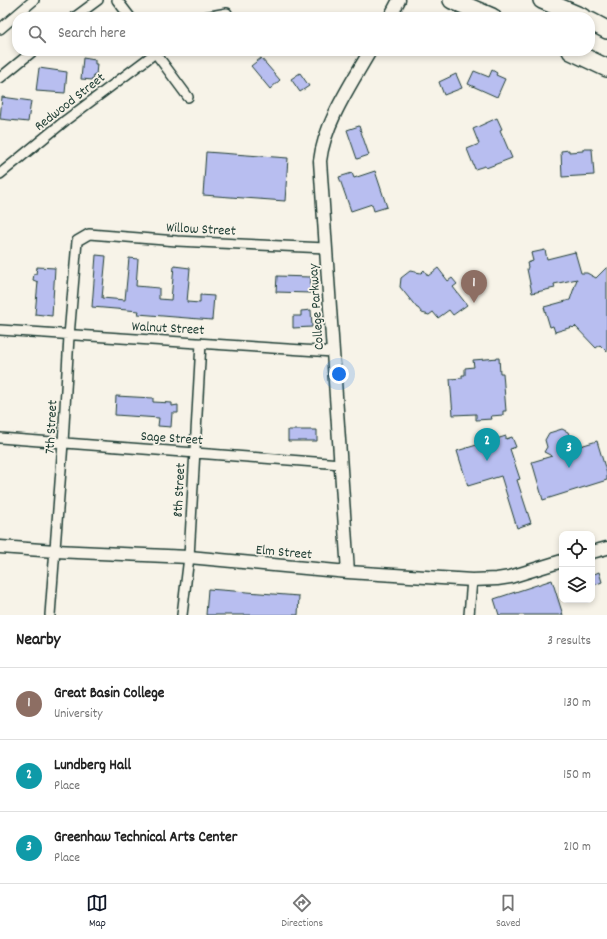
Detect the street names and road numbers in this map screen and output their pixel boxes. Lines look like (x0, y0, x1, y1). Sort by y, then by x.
street label: Redwood Street (31, 69, 110, 137)
street label: Willow Street (166, 218, 236, 242)
street label: College Parkway (304, 263, 330, 351)
street label: Walnut Street (131, 317, 205, 341)
street label: 7th Street (41, 400, 63, 455)
street label: Sage Street (140, 427, 204, 451)
street label: 8th Street (169, 462, 191, 518)
street label: Elm Street (255, 541, 313, 565)

